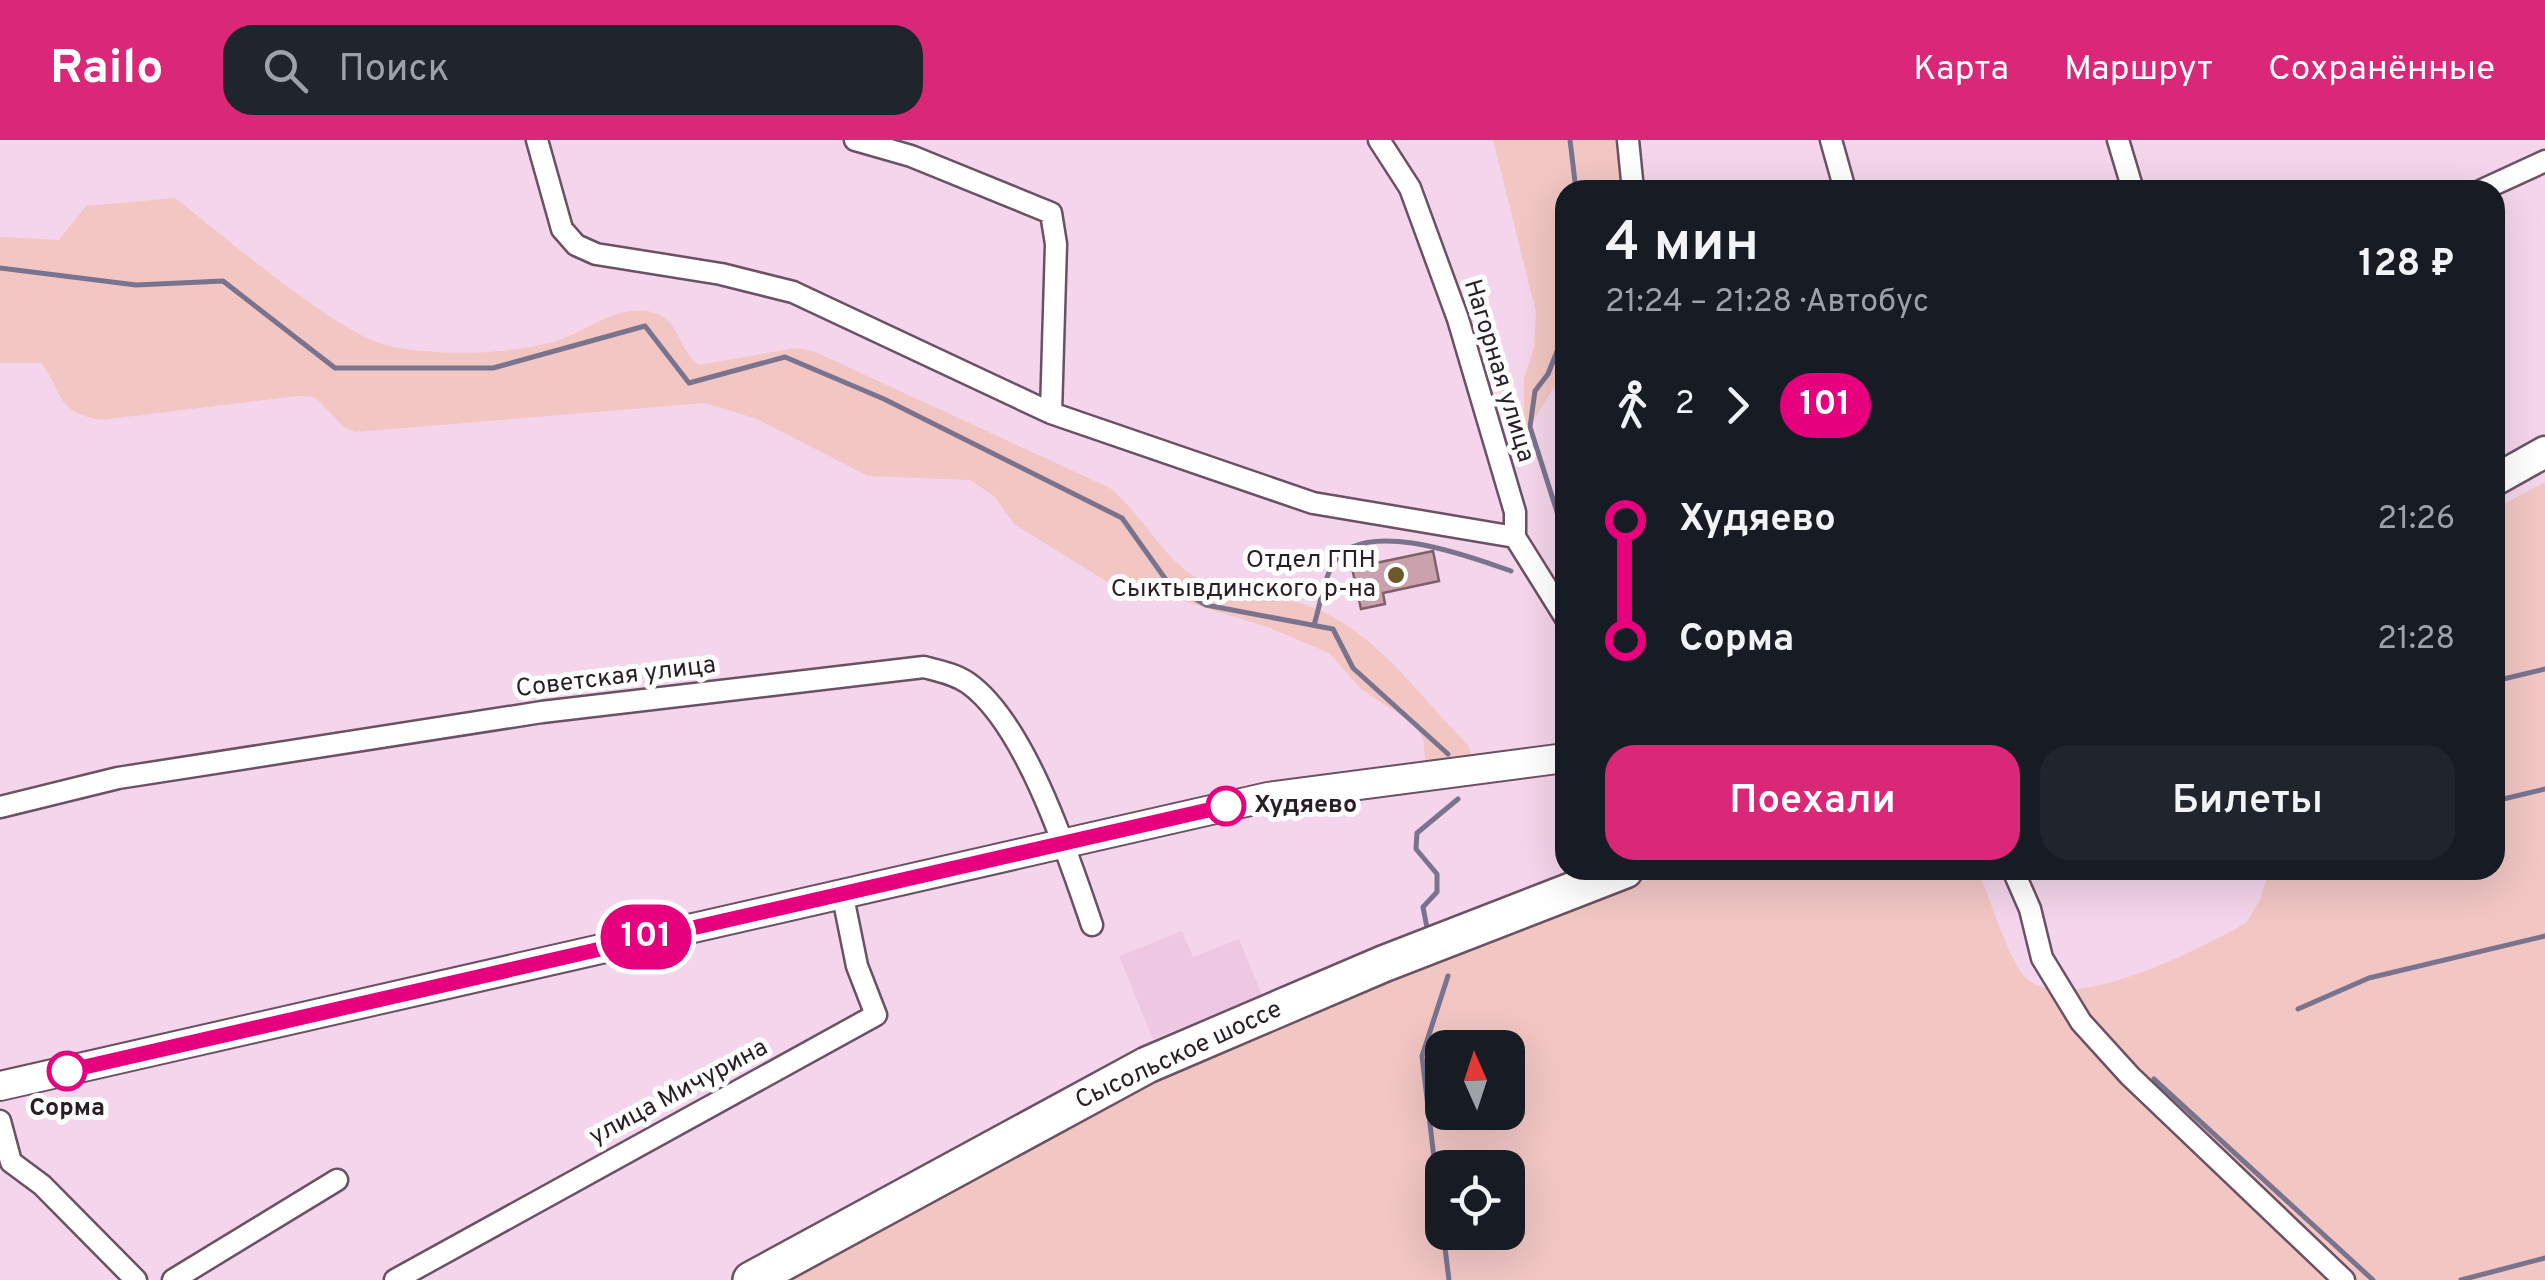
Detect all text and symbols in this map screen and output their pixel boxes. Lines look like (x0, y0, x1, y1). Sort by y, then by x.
search box (223, 25, 923, 115)
text: Railo (50, 40, 163, 100)
icon: search (258, 43, 313, 98)
text: Поиск (338, 46, 449, 95)
text: Карта (1913, 48, 2009, 92)
text: Маршрут (2064, 48, 2213, 92)
text: Сохранённые (2268, 48, 2495, 92)
text: 4 мин (1605, 210, 1759, 280)
text: 128 ₽ (2358, 241, 2455, 290)
street label: Нагорная улица (1455, 276, 1541, 466)
text: 21:24 – 21:28 · Автобус (1605, 283, 1929, 323)
icon: walk (1605, 378, 1660, 433)
icon: forward (1710, 378, 1765, 433)
text: 101 (1800, 383, 1851, 427)
text: 2 (1675, 385, 1695, 425)
text: Худяево (1679, 496, 1836, 545)
text: 21:26 (2378, 500, 2455, 540)
place label: Отдел ГПН Сыктывдинского р-на (1111, 545, 1376, 606)
marker: Отдел ГПН Сыктывдинского р-на (1385, 564, 1407, 586)
text: Сорма (1679, 616, 1794, 665)
text: 21:28 (2377, 620, 2455, 660)
street label: Советская улица (514, 650, 718, 706)
button: Поехали (1605, 745, 2020, 860)
button: Билеты (2040, 745, 2455, 860)
marker: Худяево (1207, 787, 1245, 825)
place label: Худяево (1254, 790, 1357, 822)
line badge: 101 (588, 904, 704, 970)
text: 101 (620, 915, 672, 959)
street label: Сысольское шоссе (1071, 994, 1287, 1118)
north arrow (1425, 1030, 1525, 1130)
map controls (1425, 1030, 1525, 1250)
street label: улица Мичурина (584, 1032, 774, 1154)
marker: Сорма (48, 1052, 86, 1090)
place label: Сорма (29, 1093, 105, 1125)
button: locate (1425, 1150, 1525, 1250)

